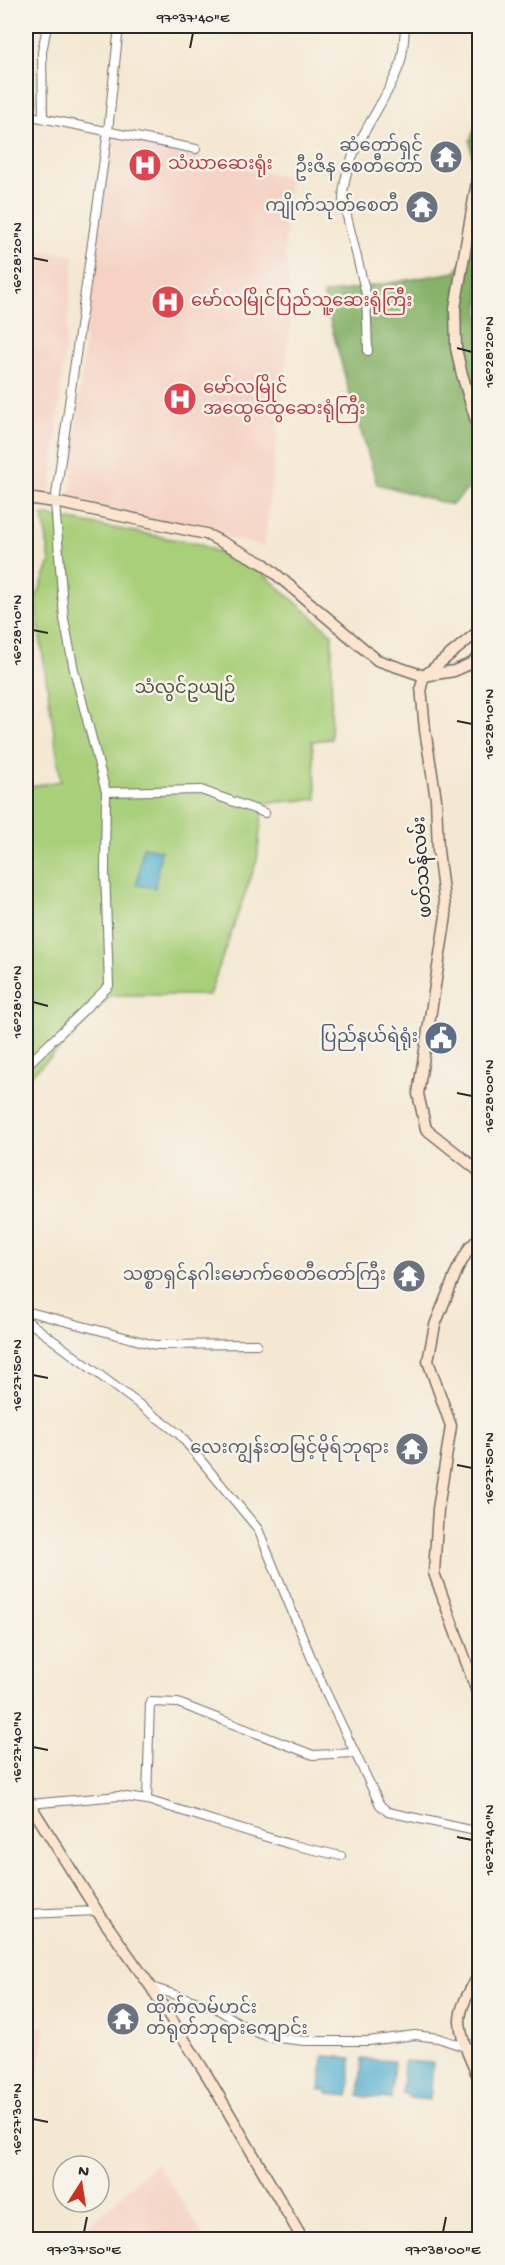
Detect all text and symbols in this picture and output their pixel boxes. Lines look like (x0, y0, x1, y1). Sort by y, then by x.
text: 97°37'40"E (156, 10, 230, 28)
place label: ဆံတော်ရှင် ဦးဇိန စေတီတော် (295, 132, 423, 181)
temple icon: ဆံတော်ရှင် ဦးဇိန စေတီတော် (428, 139, 464, 175)
hospital icon: သံဃာဆေးရုံး (127, 147, 163, 183)
place label: သံဃာဆေးရုံး (168, 154, 273, 178)
temple icon: ကျိုက်သုတ်စေတီ (404, 189, 440, 225)
place label: ကျိုက်သုတ်စေတီ (265, 191, 399, 220)
text: 16°28'20"N (9, 222, 27, 295)
hospital icon: မော်လမြိုင်ပြည်သူ့ဆေးရုံကြီး (150, 284, 186, 320)
place label: မော်လမြိုင်ပြည်သူ့ဆေးရုံကြီး (191, 286, 412, 315)
text: 16°28'20"N (481, 316, 499, 389)
place label: မော်လမြိုင် အထွေထွေဆေးရုံကြီး (203, 373, 365, 423)
hospital icon: မော်လမြိုင် အထွေထွေဆေးရုံကြီး (162, 381, 198, 417)
text: 16°28'10"N (9, 595, 27, 666)
park label: သံလွင်ဥယျဉ် (135, 674, 235, 702)
text: 16°28'10"N (481, 689, 499, 760)
street label: ဖတ်သန်လမ်း (405, 815, 440, 919)
text: 16°28'00"N (9, 965, 27, 1039)
public building icon: ပြည်နယ်ရဲရုံး (423, 1020, 459, 1056)
place label: ပြည်နယ်ရဲရုံး (320, 1023, 418, 1051)
text: 16°28'00"N (481, 1059, 499, 1133)
temple icon: သစ္စာရှင်နဂါးမောက်စေတီတော်ကြီး (391, 1258, 427, 1294)
place label: သစ္စာရှင်နဂါးမောက်စေတီတော်ကြီး (123, 1260, 386, 1289)
text: 16°27'50"N (9, 1339, 27, 1412)
temple icon: လေးကျွန်းတမြင့်မိုရ်ဘုရား (394, 1431, 430, 1467)
text: 16°27'50"N (481, 1432, 499, 1505)
place label: လေးကျွန်းတမြင့်မိုရ်ဘုရား (190, 1433, 389, 1464)
text: 16°27'40"N (9, 1711, 27, 1784)
text: 16°27'40"N (481, 1804, 499, 1877)
place label: ထိုက်လမ်ဟင်း တရုတ်ဘုရားကျောင်း (146, 1993, 308, 2043)
temple icon: ထိုက်လမ်ဟင်း တရုတ်ဘုရားကျောင်း (105, 2001, 141, 2037)
text: 16°27'30"N (9, 2083, 27, 2156)
north arrow (51, 2154, 111, 2214)
text: N (76, 2162, 91, 2183)
text: 97°37'50"E (46, 2242, 121, 2260)
text: 97°38'00"E (405, 2242, 481, 2260)

